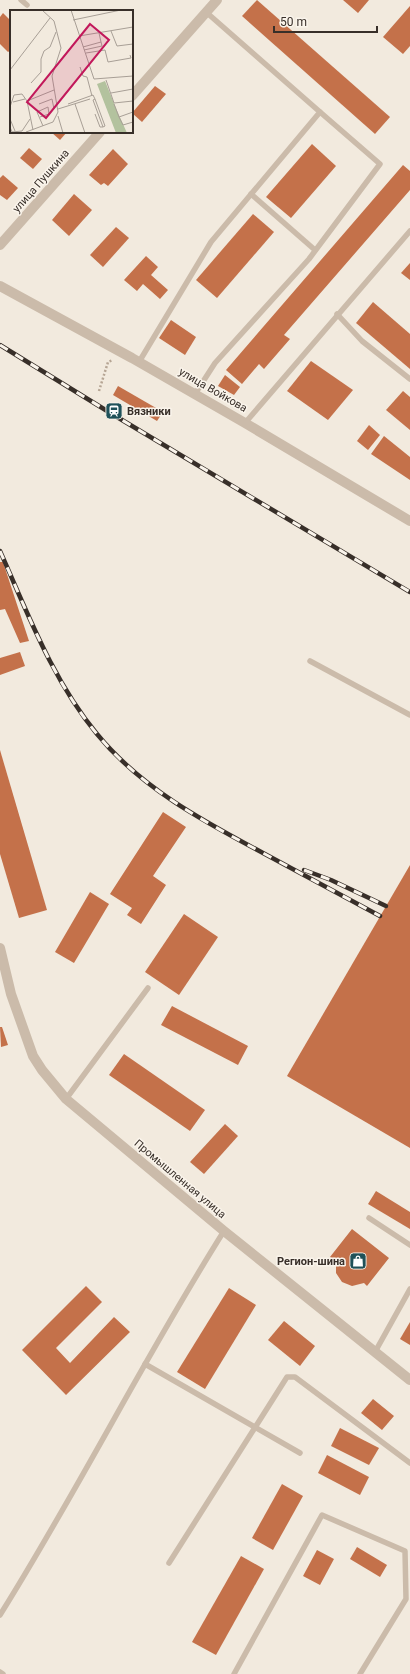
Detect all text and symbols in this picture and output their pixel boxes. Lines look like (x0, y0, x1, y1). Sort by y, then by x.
scale bar (274, 8, 377, 34)
inset map (10, 10, 133, 133)
text: 50 m (280, 15, 307, 29)
street label: улица Пушкина (10, 147, 72, 215)
street label: улица Войкова (177, 365, 250, 415)
station icon: Вязники (104, 401, 124, 421)
place label: Вязники (127, 405, 171, 418)
street label: Промышленная улица (131, 1137, 229, 1221)
shop icon: Регион-шина (348, 1251, 368, 1271)
place label: Регион-шина (277, 1255, 345, 1268)

